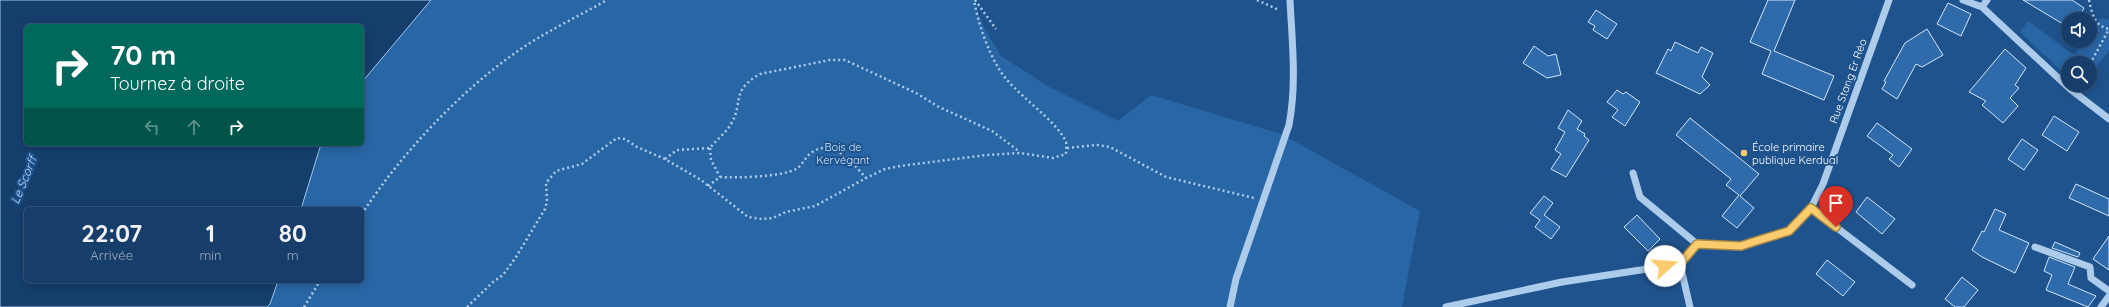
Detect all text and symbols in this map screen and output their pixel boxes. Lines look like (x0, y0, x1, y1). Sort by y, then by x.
map controls (2061, 12, 2097, 92)
button: sound (2061, 12, 2097, 48)
street label: Rue Stang Er Réo (1826, 36, 1870, 125)
text: 70 m (110, 37, 176, 72)
icon: right (44, 40, 96, 92)
button: search (2061, 56, 2097, 92)
text: Tournez à droite (110, 72, 245, 95)
icon: left (141, 116, 163, 138)
icon: ahead (183, 116, 205, 138)
icon: right (225, 116, 247, 138)
park label: Bois de Kervégant (816, 140, 870, 167)
place label: École primaire publique Kerdual (1752, 140, 1838, 167)
marker: École primaire publique Kerdual (1739, 148, 1749, 158)
water label: Le Scorff (7, 152, 41, 206)
pin (1819, 186, 1853, 227)
icon: arrive (1825, 192, 1847, 214)
text: 22:07 (81, 218, 142, 248)
text: 1 (206, 218, 215, 248)
text: 80 (279, 218, 307, 248)
position arrow (1644, 245, 1686, 287)
text: Arrivée (90, 247, 133, 263)
text: min (199, 247, 222, 263)
text: m (287, 247, 299, 263)

